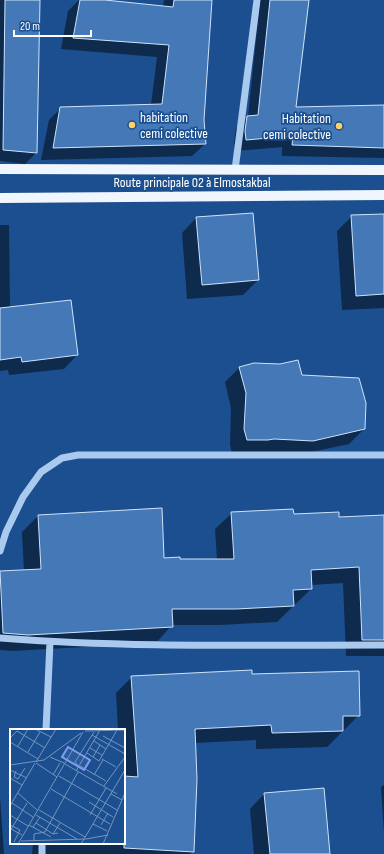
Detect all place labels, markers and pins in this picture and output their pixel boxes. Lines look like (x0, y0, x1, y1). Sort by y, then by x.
place label: habitation cemi colective (140, 109, 208, 142)
place label: Habitation cemi colective (263, 110, 331, 143)
marker: habitation cemi colective (127, 120, 137, 130)
marker: Habitation cemi colective (334, 121, 344, 131)

